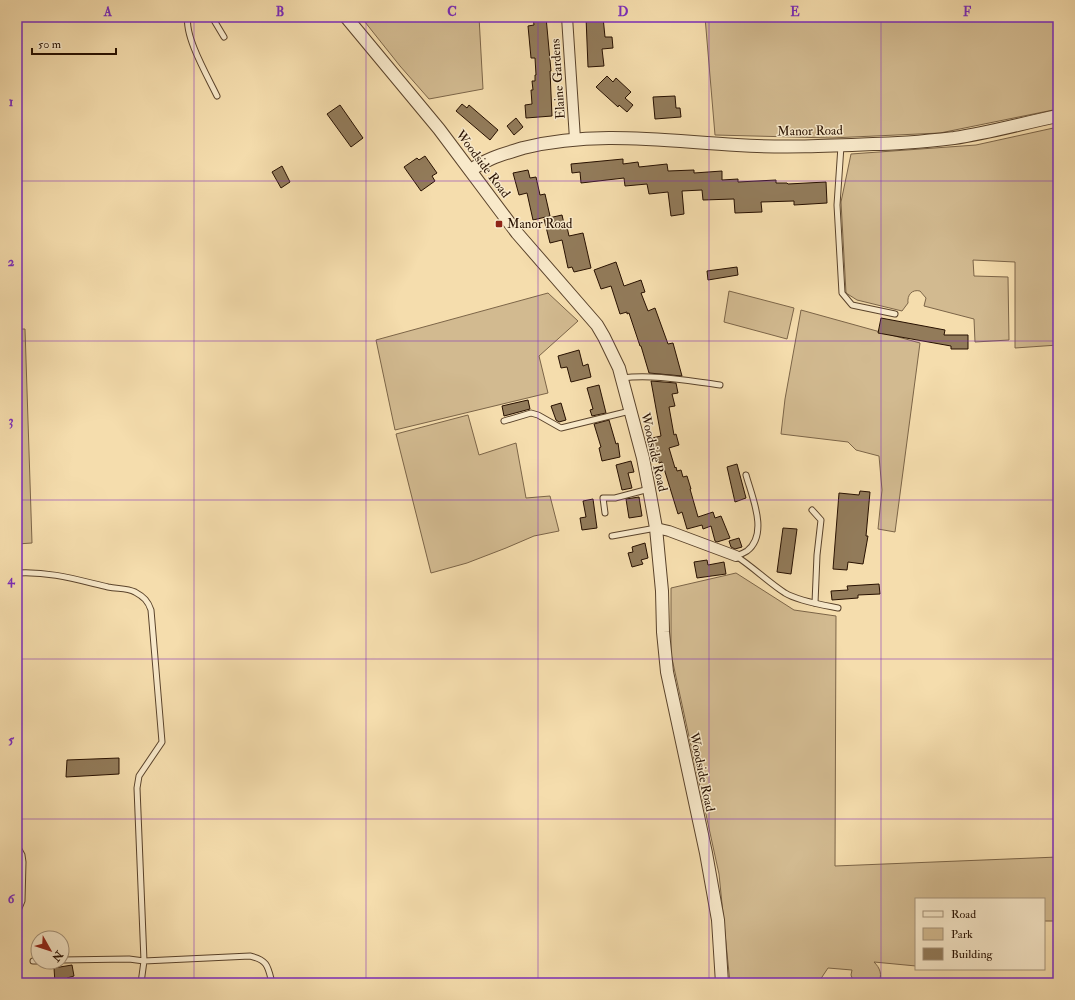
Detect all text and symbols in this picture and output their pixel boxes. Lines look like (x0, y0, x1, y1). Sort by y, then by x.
text: A (103, 4, 113, 20)
text: B (276, 4, 284, 20)
text: C (447, 4, 457, 20)
text: D (618, 4, 629, 20)
text: E (790, 4, 800, 20)
text: F (963, 4, 972, 20)
scale bar (32, 30, 116, 56)
text: 50 m (38, 37, 62, 52)
street label: Elaine Gardens (547, 38, 569, 120)
text: 1 (9, 94, 14, 110)
street label: Manor Road (777, 122, 843, 140)
street label: Woodside Road (452, 126, 514, 201)
place label: Manor Road (507, 216, 573, 232)
marker: Manor Road (494, 219, 504, 229)
text: 2 (8, 254, 15, 270)
street label: Woodside Road (637, 410, 671, 494)
text: 3 (9, 413, 14, 429)
text: 4 (6, 572, 15, 588)
street label: Woodside Road (686, 730, 718, 814)
text: 5 (8, 732, 14, 748)
text: 6 (8, 891, 16, 907)
legend (915, 898, 1045, 970)
text: Road (951, 907, 976, 922)
text: Park (951, 927, 973, 942)
north arrow (30, 930, 70, 970)
text: N (49, 947, 66, 965)
text: Building (951, 947, 994, 962)

